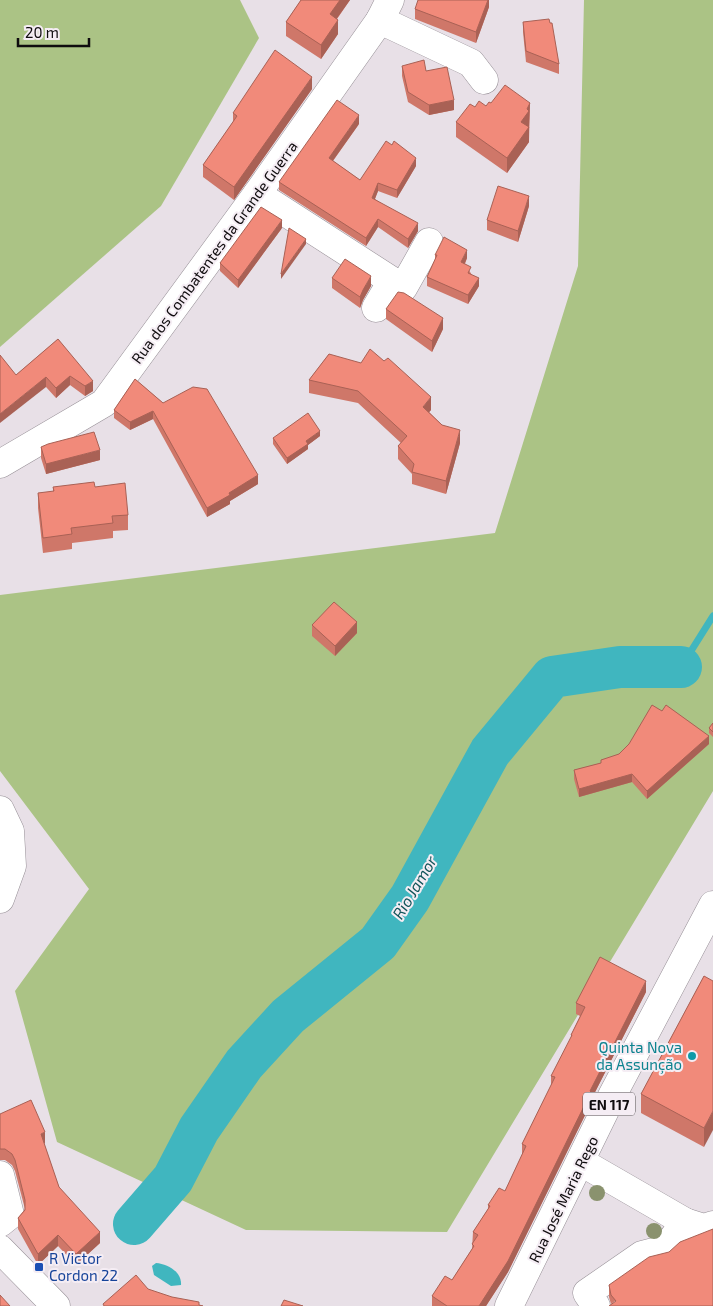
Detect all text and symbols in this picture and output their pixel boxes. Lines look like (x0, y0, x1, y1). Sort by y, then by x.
scale bar (18, 15, 89, 47)
text: 20 m (25, 23, 59, 41)
street label: Rua dos Combatentes da Grande Guerra (127, 137, 301, 367)
water label: Rio Jamor (388, 852, 441, 922)
place label: Quinta Nova da Assunção (596, 1038, 682, 1074)
marker: Quinta Nova da Assunção (686, 1050, 698, 1062)
road number: EN 117 (583, 1092, 635, 1116)
street label: Rua José Maria Rego (525, 1133, 601, 1265)
place label: R Victor Cordon 22 (49, 1249, 118, 1284)
marker: R Victor Cordon 22 (33, 1261, 45, 1273)

